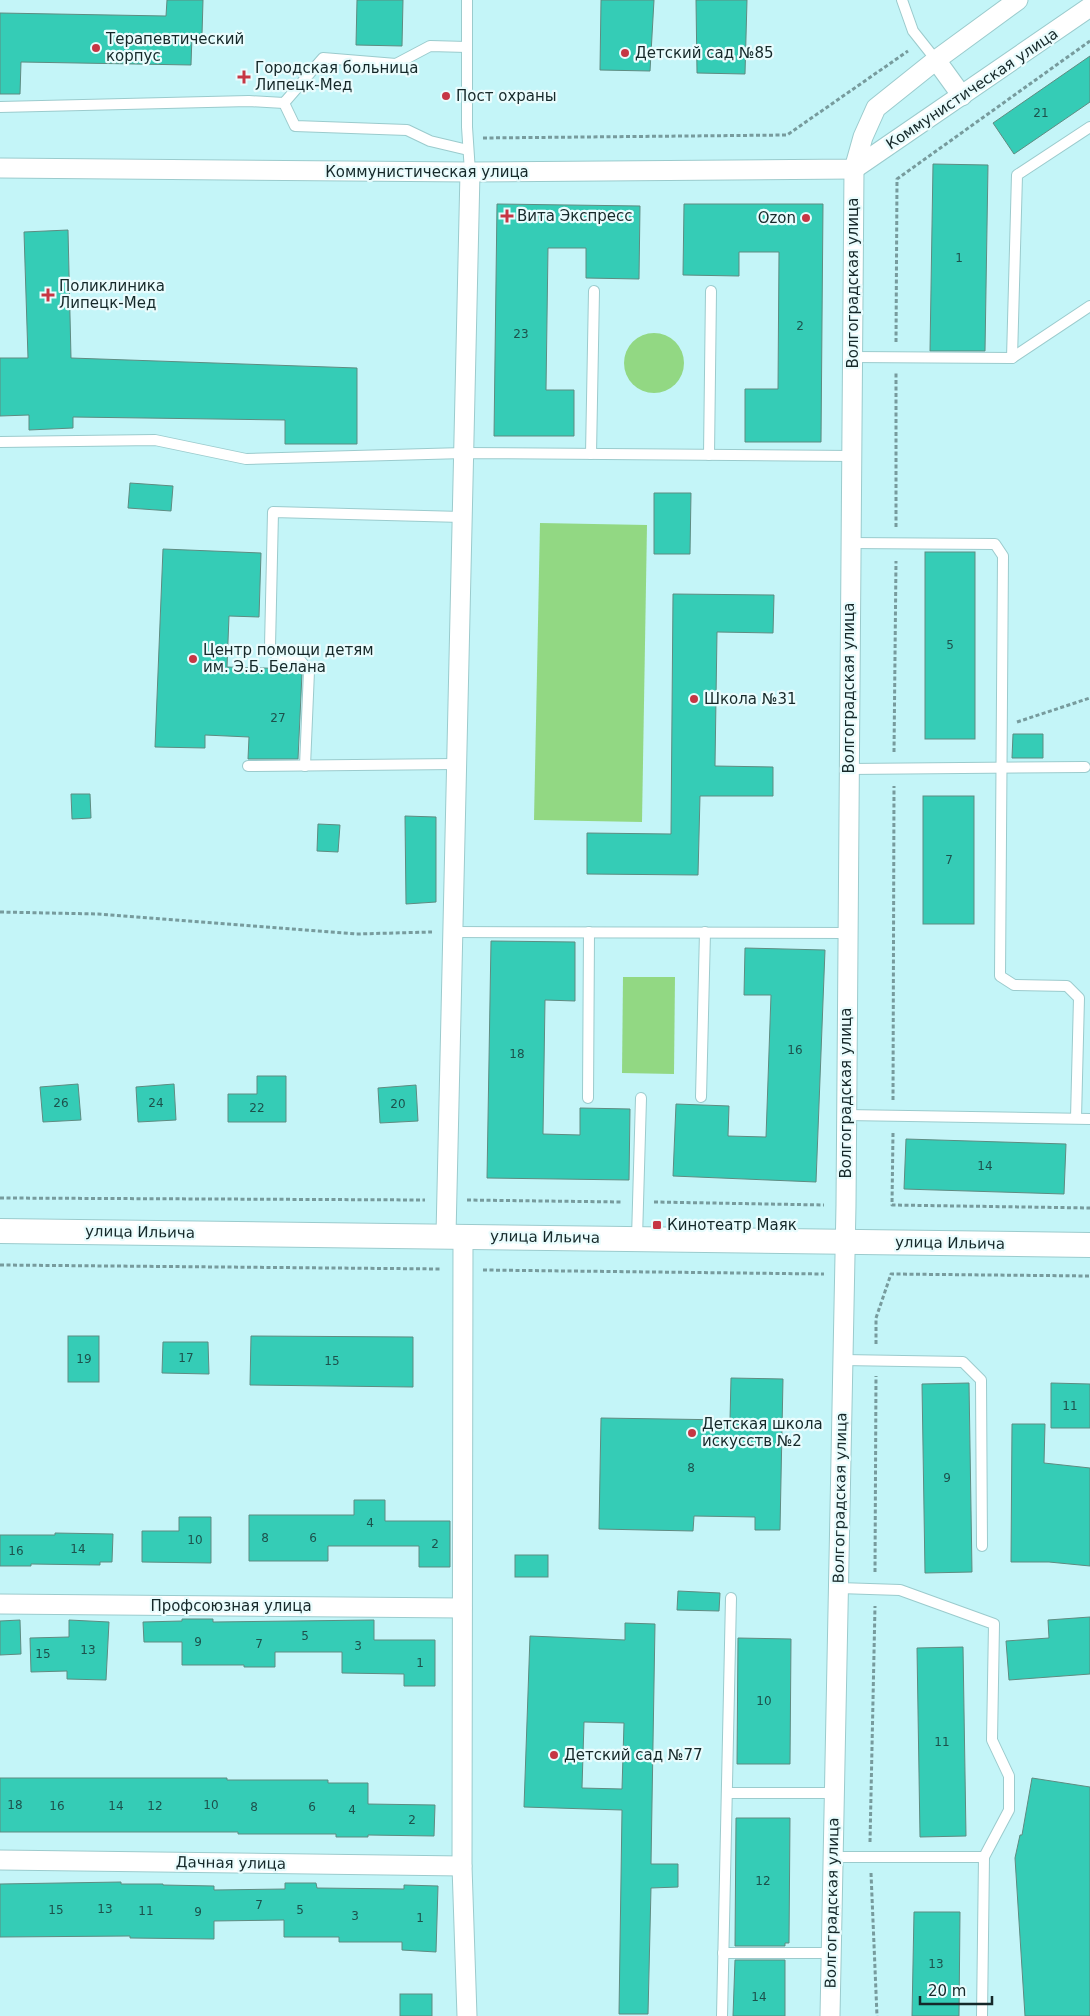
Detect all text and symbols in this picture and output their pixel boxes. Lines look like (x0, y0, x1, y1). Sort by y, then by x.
street label: Коммунистическая улица (883, 25, 1061, 153)
place label: Терапевтический корпус (105, 30, 244, 65)
marker: Терапевтический корпус (90, 42, 102, 54)
place label: Детский сад №85 (635, 44, 774, 62)
marker: Детский сад №85 (619, 47, 631, 59)
place label: Городская больница Липецк-Мед (255, 59, 419, 94)
marker: Городская больница Липецк-Мед (237, 70, 251, 84)
place label: Пост охраны (456, 87, 557, 105)
marker: Пост охраны (440, 90, 452, 102)
house number: 21 (1033, 106, 1049, 120)
street label: Коммунистическая улица (325, 163, 529, 181)
street label: Волгоградская улица (844, 198, 862, 368)
place label: Вита Экспресс (517, 207, 633, 225)
place label: Ozon (758, 209, 796, 227)
marker: Вита Экспресс (501, 210, 513, 222)
marker: Ozon (800, 212, 812, 224)
house number: 1 (955, 251, 963, 265)
place label: Поликлиника Липецк-Мед (59, 277, 165, 312)
marker: Поликлиника Липецк-Мед (41, 288, 55, 302)
house number: 2 (796, 319, 804, 333)
house number: 23 (513, 327, 529, 341)
street label: Волгоградская улица (840, 603, 858, 773)
house number: 5 (946, 638, 954, 652)
place label: Центр помощи детям им. Э.Б. Белана (203, 641, 374, 676)
marker: Центр помощи детям им. Э.Б. Белана (187, 653, 199, 665)
place label: Школа №31 (704, 690, 797, 708)
marker: Школа №31 (688, 693, 700, 705)
house number: 27 (270, 711, 286, 725)
house number: 7 (945, 853, 953, 867)
street label: Волгоградская улица (837, 1008, 855, 1178)
house number: 16 (787, 1043, 803, 1057)
house number: 18 (509, 1047, 525, 1061)
house number: 26 (53, 1096, 69, 1110)
house number: 24 (148, 1096, 164, 1110)
house number: 20 (390, 1097, 406, 1111)
house number: 22 (249, 1101, 265, 1115)
house number: 14 (977, 1159, 993, 1173)
place label: Кинотеатр Маяк (667, 1216, 797, 1234)
marker: Кинотеатр Маяк (651, 1219, 663, 1231)
street label: улица Ильича (85, 1222, 195, 1242)
street label: улица Ильича (490, 1227, 600, 1247)
street label: улица Ильича (895, 1233, 1005, 1253)
house number: 17 (178, 1351, 194, 1365)
house number: 19 (76, 1352, 92, 1366)
house number: 15 (324, 1354, 340, 1368)
house number: 11 (1062, 1399, 1078, 1413)
street label: Волгоградская улица (830, 1412, 850, 1584)
place label: Детская школа искусств №2 (702, 1415, 823, 1450)
marker: Детская школа искусств №2 (686, 1427, 698, 1439)
house number: 8 (687, 1461, 695, 1475)
house number: 9 (943, 1471, 951, 1485)
house number: 4 (366, 1516, 374, 1530)
house number: 8 (261, 1531, 269, 1545)
house number: 6 (309, 1531, 317, 1545)
house number: 10 (187, 1533, 203, 1547)
house number: 2 (431, 1537, 439, 1551)
house number: 14 (70, 1542, 86, 1556)
house number: 16 (8, 1544, 24, 1558)
street label: Профсоюзная улица (150, 1597, 312, 1615)
house number: 5 (301, 1629, 309, 1643)
house number: 9 (194, 1635, 202, 1649)
house number: 7 (255, 1637, 263, 1651)
house number: 3 (354, 1639, 362, 1653)
house number: 13 (80, 1643, 96, 1657)
house number: 15 (35, 1647, 51, 1661)
house number: 1 (416, 1656, 424, 1670)
house number: 10 (756, 1694, 772, 1708)
house number: 11 (934, 1735, 950, 1749)
place label: Детский сад №77 (564, 1746, 703, 1764)
marker: Детский сад №77 (548, 1749, 560, 1761)
house number: 18 (7, 1798, 23, 1812)
house number: 10 (203, 1798, 219, 1812)
house number: 16 (49, 1799, 65, 1813)
house number: 14 (108, 1799, 124, 1813)
house number: 12 (147, 1799, 163, 1813)
house number: 8 (250, 1800, 258, 1814)
house number: 6 (308, 1800, 316, 1814)
house number: 4 (348, 1803, 356, 1817)
house number: 2 (408, 1813, 416, 1827)
street label: Волгоградская улица (822, 1817, 842, 1989)
street label: Дачная улица (176, 1853, 286, 1873)
house number: 12 (755, 1874, 771, 1888)
house number: 7 (255, 1898, 263, 1912)
house number: 13 (97, 1902, 113, 1916)
house number: 15 (48, 1903, 64, 1917)
house number: 5 (296, 1903, 304, 1917)
house number: 11 (138, 1904, 154, 1918)
house number: 9 (194, 1905, 202, 1919)
house number: 3 (351, 1909, 359, 1923)
house number: 1 (416, 1911, 424, 1925)
house number: 13 (928, 1957, 944, 1971)
scale bar (920, 1974, 992, 2006)
text: 20 m (928, 1982, 966, 2000)
house number: 14 (751, 1990, 767, 2004)

